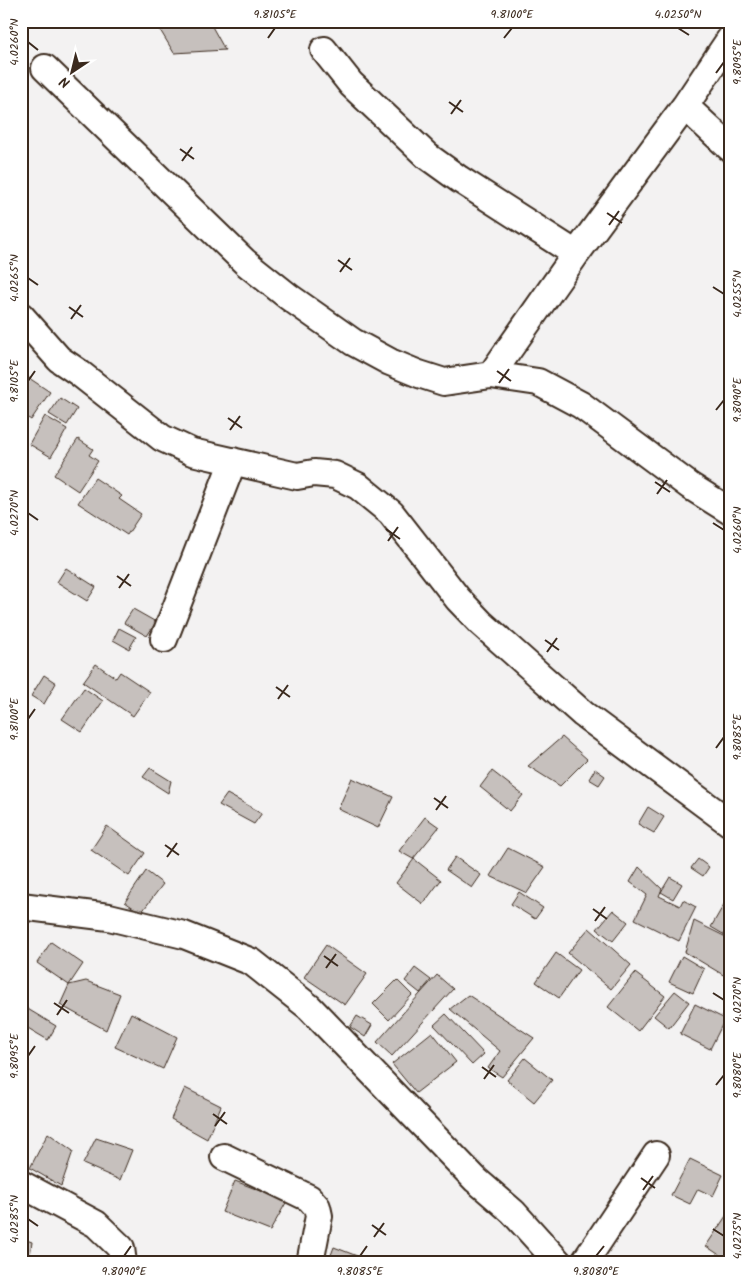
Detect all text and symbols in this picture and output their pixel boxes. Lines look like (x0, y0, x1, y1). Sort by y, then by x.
text: 9.8105°E (253, 5, 298, 24)
text: 9.8100°E (491, 5, 534, 24)
text: 4.0250°N (654, 5, 702, 24)
text: 4.0260°N (5, 18, 24, 66)
text: 9.8095°E (728, 38, 747, 85)
north arrow (48, 48, 98, 98)
text: N (55, 70, 75, 93)
text: 4.0265°N (5, 254, 24, 302)
text: 4.0255°N (728, 270, 747, 318)
text: 9.8105°E (5, 358, 24, 403)
text: 9.8090°E (728, 377, 747, 422)
text: 4.0270°N (5, 490, 24, 536)
text: 4.0260°N (728, 506, 747, 554)
text: 9.8100°E (5, 697, 24, 740)
text: 9.8085°E (728, 713, 747, 760)
text: 4.0270°N (728, 977, 747, 1023)
text: 9.8095°E (5, 1032, 24, 1079)
text: 9.8080°E (728, 1051, 747, 1098)
text: 4.0285°N (5, 1195, 24, 1243)
text: 4.0275°N (728, 1213, 747, 1259)
text: 9.8090°E (102, 1262, 147, 1281)
text: 9.8085°E (337, 1262, 384, 1281)
text: 9.8080°E (573, 1262, 620, 1281)

